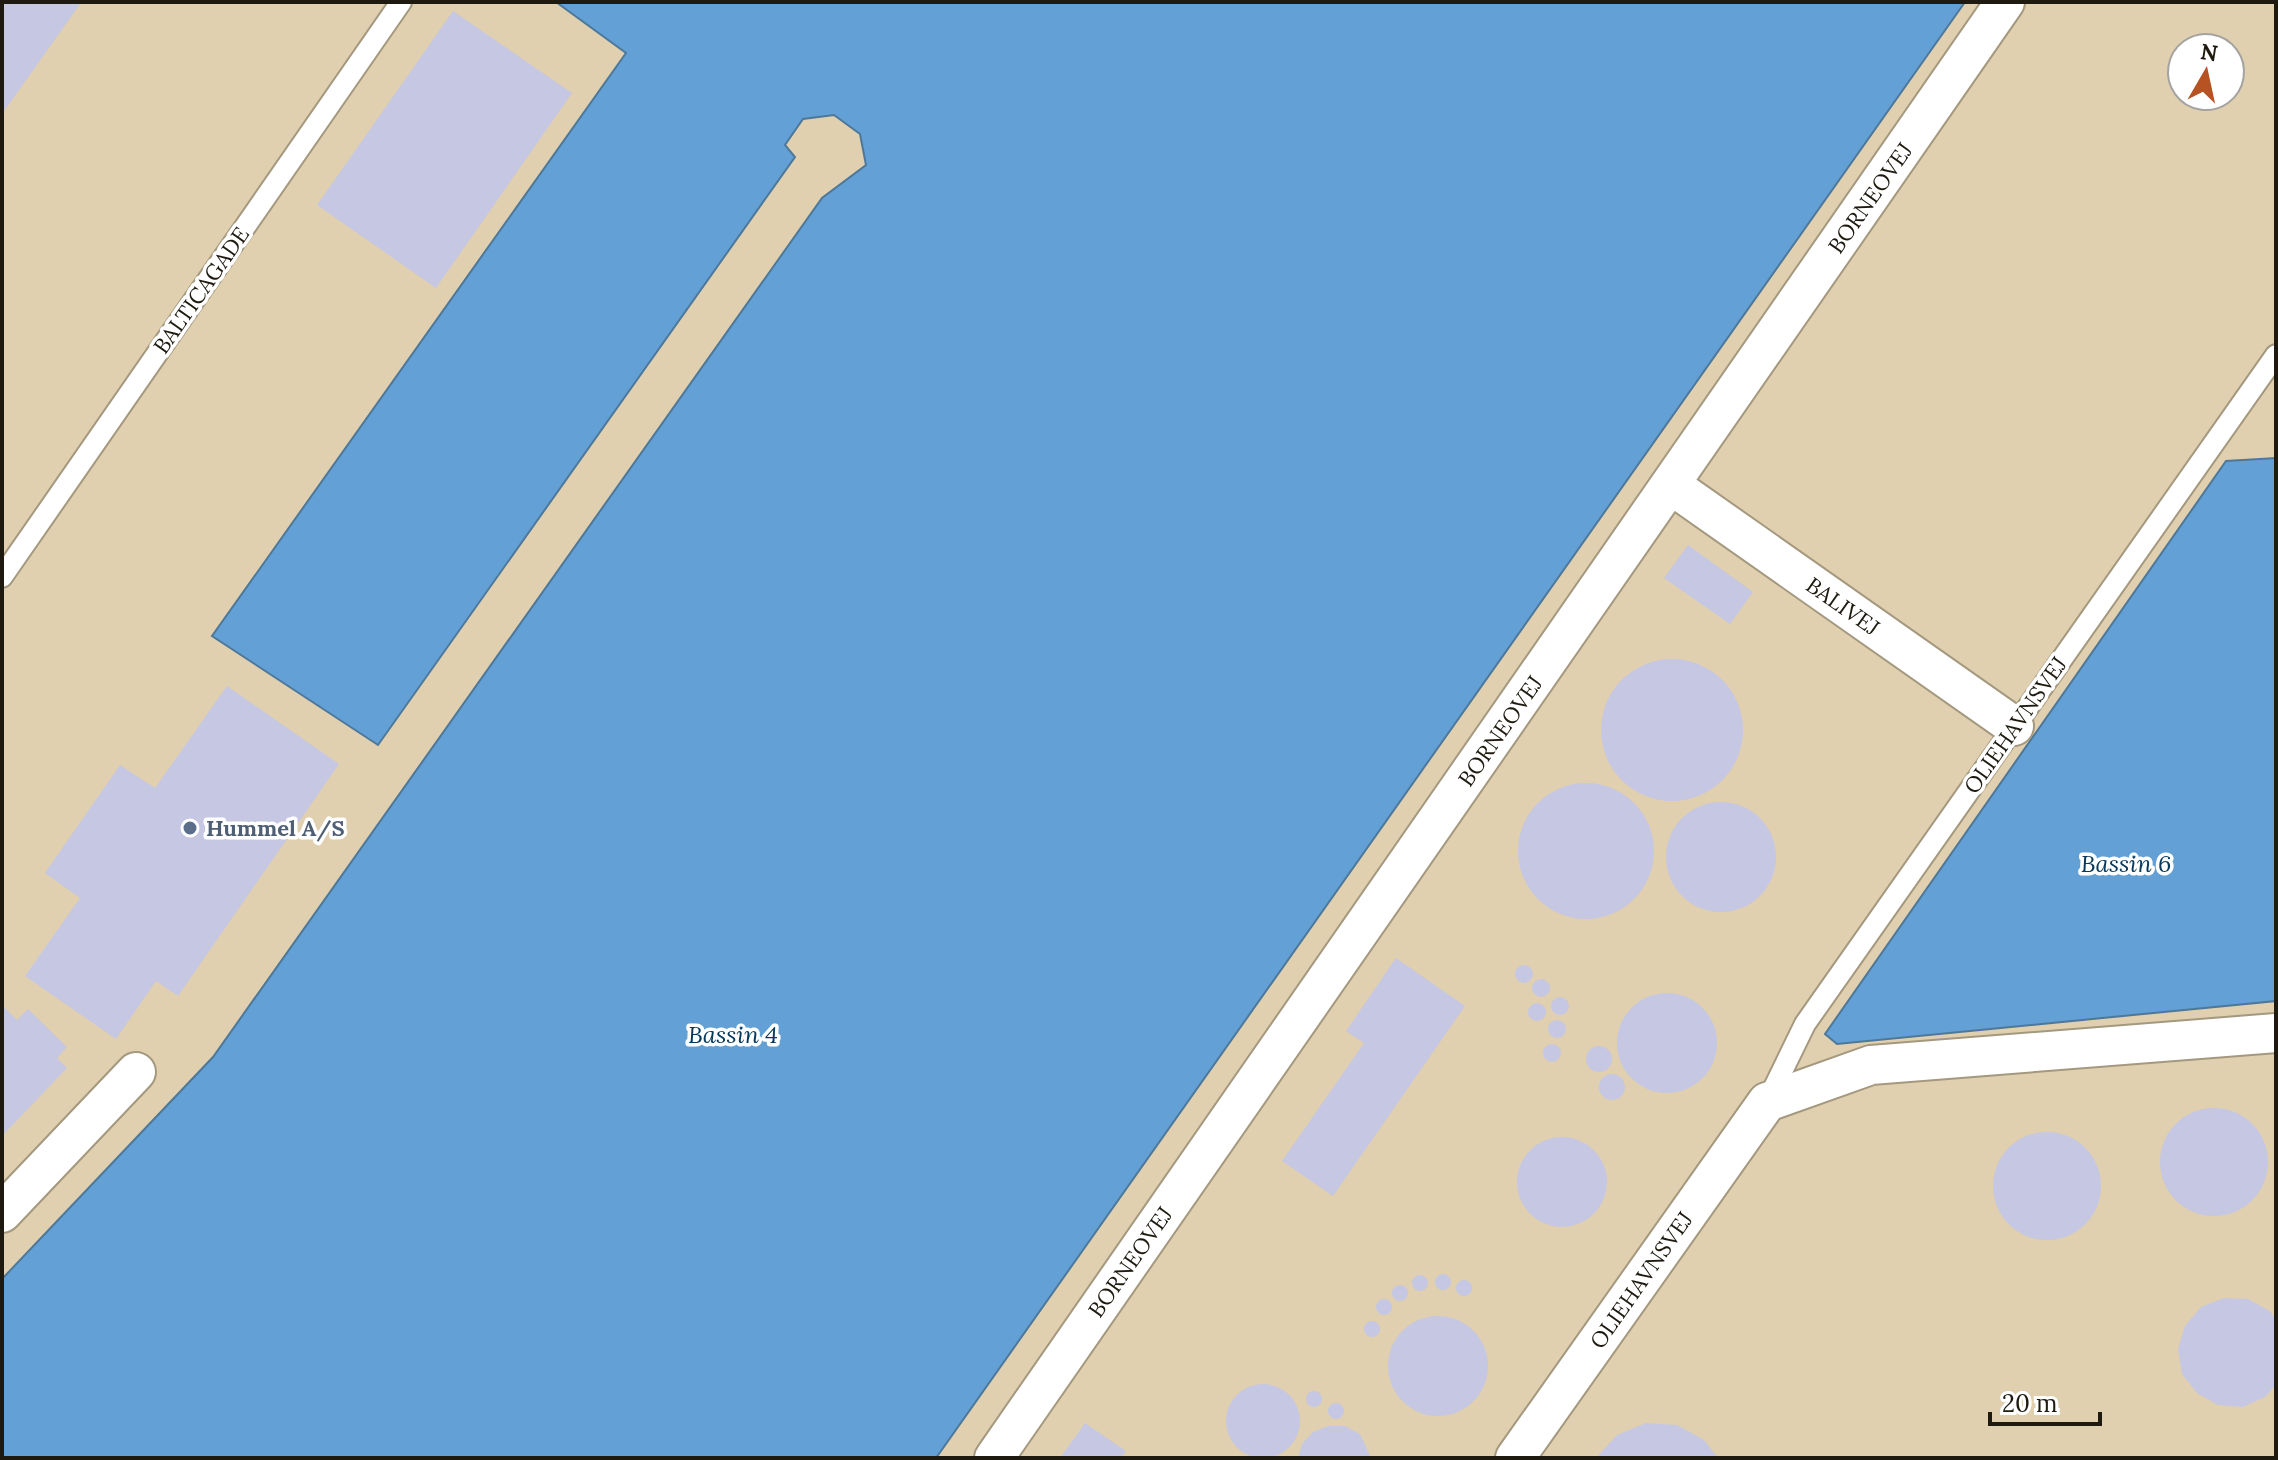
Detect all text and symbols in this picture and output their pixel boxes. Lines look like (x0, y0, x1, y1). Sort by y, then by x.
north arrow (2166, 32, 2246, 112)
text: N (2199, 37, 2220, 67)
street label: BORNEOVEJ (1822, 137, 1918, 259)
street label: BALTICAGADE (147, 221, 255, 359)
street label: BALIVEJ (1801, 571, 1885, 641)
street label: OLIEHAVNSVEJ (1957, 651, 2073, 799)
street label: BORNEOVEJ (1452, 670, 1548, 792)
place label: Hummel A/S (206, 814, 345, 842)
marker: Hummel A/S (181, 819, 199, 837)
water label: Bassin 6 (2081, 848, 2171, 879)
water label: Bassin 4 (688, 1019, 778, 1050)
street label: BORNEOVEJ (1082, 1201, 1178, 1323)
street label: OLIEHAVNSVEJ (1583, 1206, 1699, 1354)
scale bar (1990, 1376, 2100, 1426)
text: 20 m (2002, 1388, 2058, 1419)

